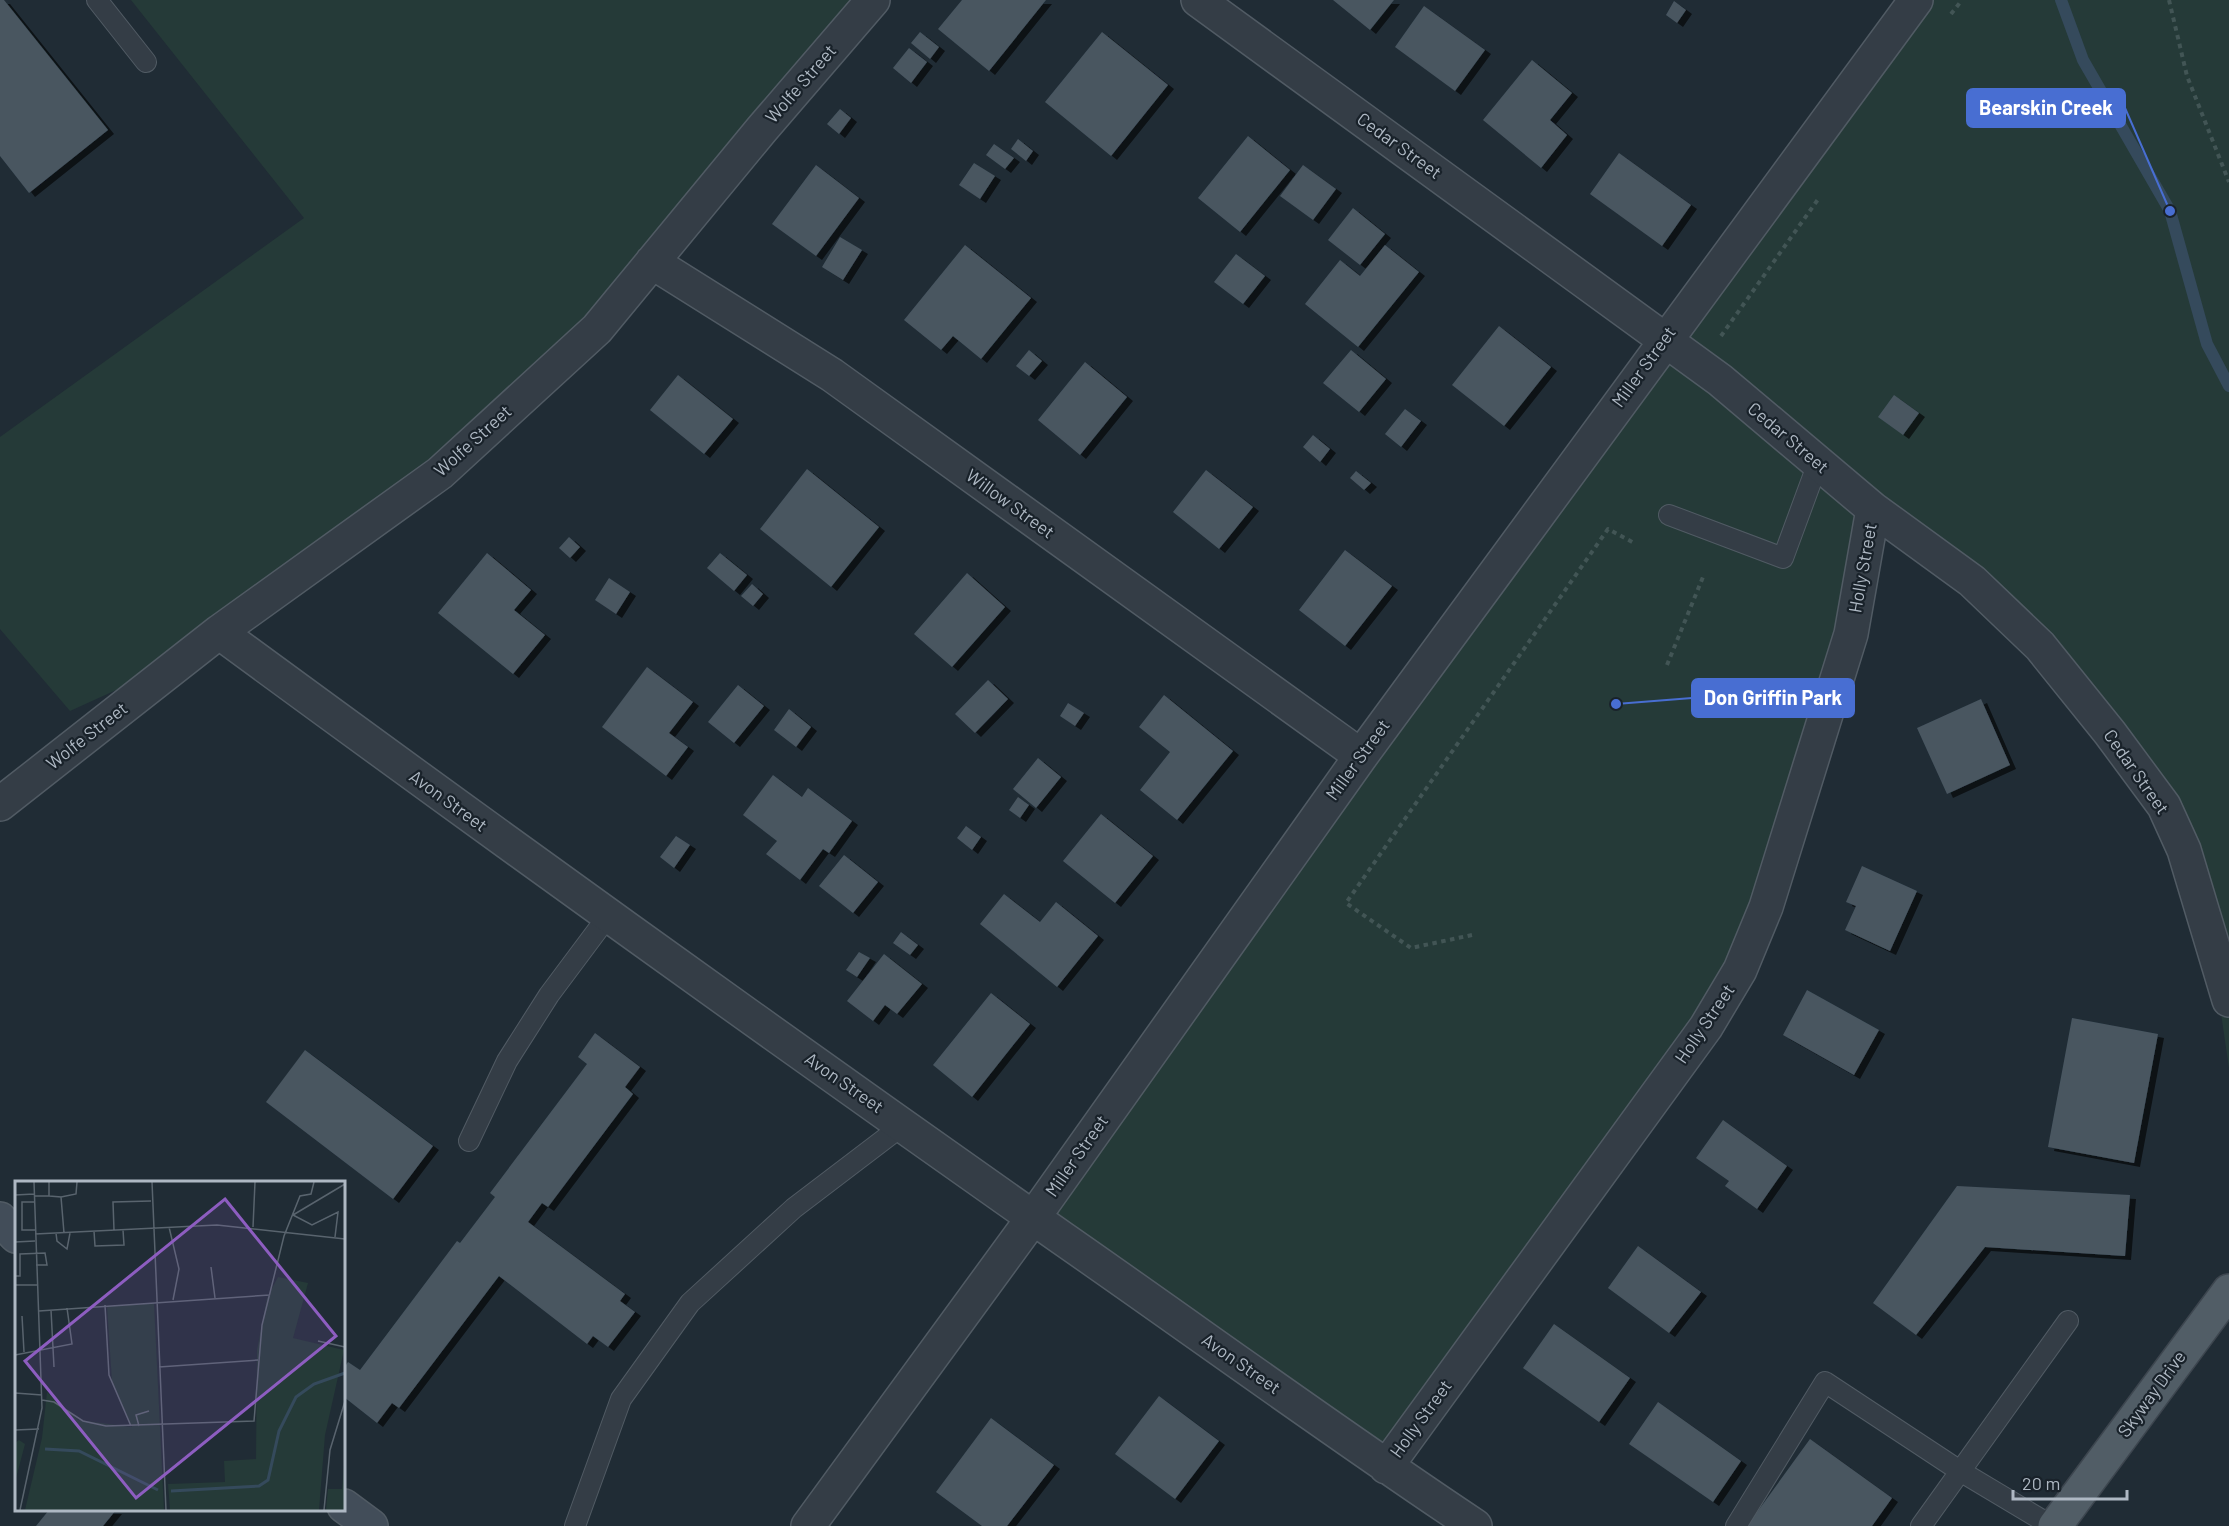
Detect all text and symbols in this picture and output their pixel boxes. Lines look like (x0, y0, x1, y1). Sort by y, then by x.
street label: Wolfe Street (760, 40, 840, 127)
callout: Bearskin Creek (1967, 89, 2125, 127)
text: Bearskin Creek (1979, 95, 2113, 119)
street label: Cedar Street (1353, 107, 1446, 183)
street label: Miller Street (1606, 322, 1680, 411)
street label: Cedar Street (1744, 397, 1834, 477)
street label: Wolfe Street (429, 400, 516, 481)
street label: Willow Street (962, 464, 1059, 543)
street label: Holly Street (1843, 521, 1881, 614)
callout: Don Griffin Park (1692, 679, 1854, 717)
text: Don Griffin Park (1704, 685, 1843, 709)
street label: Wolfe Street (41, 697, 131, 774)
street label: Miller Street (1320, 715, 1394, 804)
street label: Cedar Street (2099, 725, 2174, 818)
street label: Avon Street (405, 765, 492, 836)
street label: Holly Street (1670, 980, 1739, 1067)
street label: Avon Street (801, 1047, 888, 1117)
street label: Miller Street (1040, 1110, 1112, 1200)
inset map (15, 1181, 345, 1511)
street label: Avon Street (1198, 1328, 1285, 1398)
street label: Skyway Drive (2112, 1346, 2190, 1441)
street label: Holly Street (1385, 1375, 1456, 1462)
scale bar (2013, 1463, 2127, 1501)
text: 20 m (2022, 1472, 2060, 1494)

